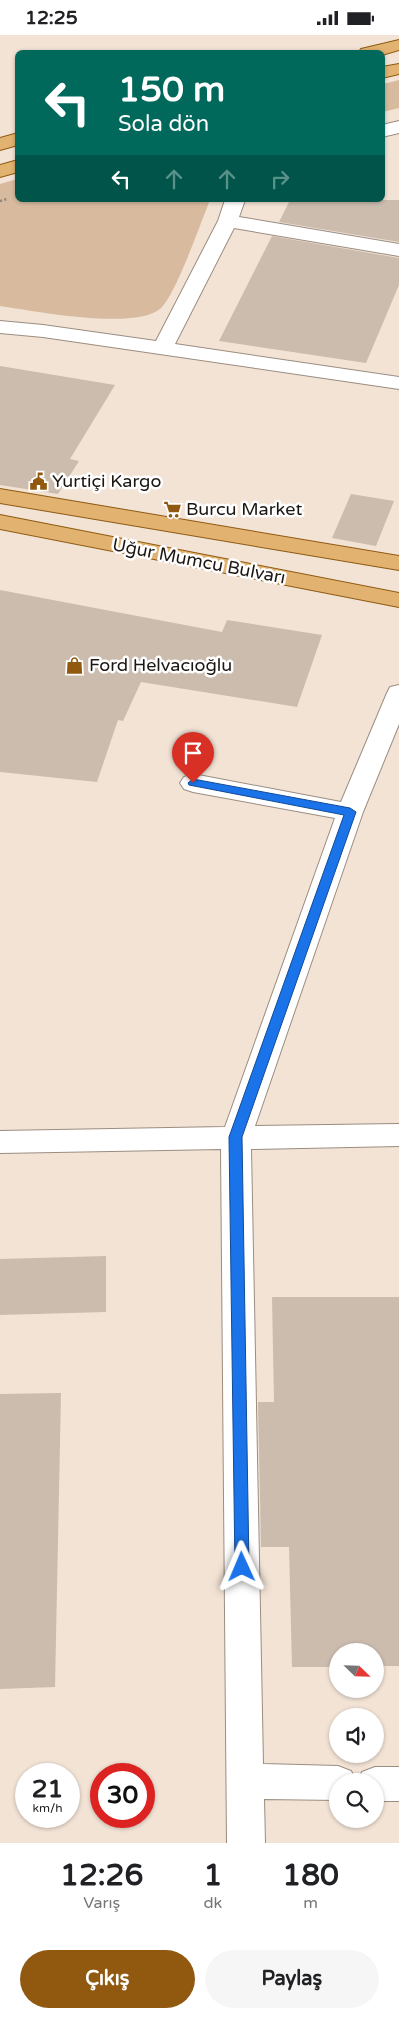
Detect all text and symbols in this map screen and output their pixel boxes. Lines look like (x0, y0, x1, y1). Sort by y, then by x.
text: 12:25 (25, 7, 78, 29)
text: 150 m (118, 69, 225, 111)
icon: left (35, 70, 100, 135)
text: Sola dön (118, 111, 209, 137)
icon: left (107, 165, 135, 193)
icon: ahead (160, 165, 188, 193)
icon: ahead (213, 165, 241, 193)
icon: right (266, 165, 294, 193)
place label: Yurtiçi Kargo (52, 470, 161, 492)
public building icon: Yurtiçi Kargo (28, 471, 48, 491)
place label: Burcu Market (186, 498, 302, 520)
supermarket icon: Burcu Market (162, 499, 182, 519)
street label: Uğur Mumcu Bulvarı (111, 533, 287, 589)
place label: Ford Helvacıoğlu (89, 654, 232, 676)
shop icon: Ford Helvacıoğlu (65, 655, 85, 675)
pin (172, 732, 214, 783)
icon: arrive (179, 739, 207, 767)
position arrow (215, 1540, 267, 1592)
north arrow (329, 1643, 384, 1697)
map controls (329, 1643, 384, 1828)
button: sound (329, 1708, 384, 1763)
speed limit sign: 30 (90, 1763, 155, 1828)
button: search (329, 1773, 384, 1828)
text: 21 (32, 1774, 63, 1804)
text: km/h (32, 1801, 63, 1815)
text: 12:26 (60, 1857, 143, 1894)
text: 1 (203, 1857, 222, 1894)
text: 180 (282, 1857, 339, 1894)
text: Varış (83, 1893, 120, 1913)
text: dk (203, 1893, 222, 1913)
text: m (303, 1893, 318, 1913)
button: Çıkış (20, 1950, 195, 2008)
button: Paylaş (205, 1950, 379, 2008)

